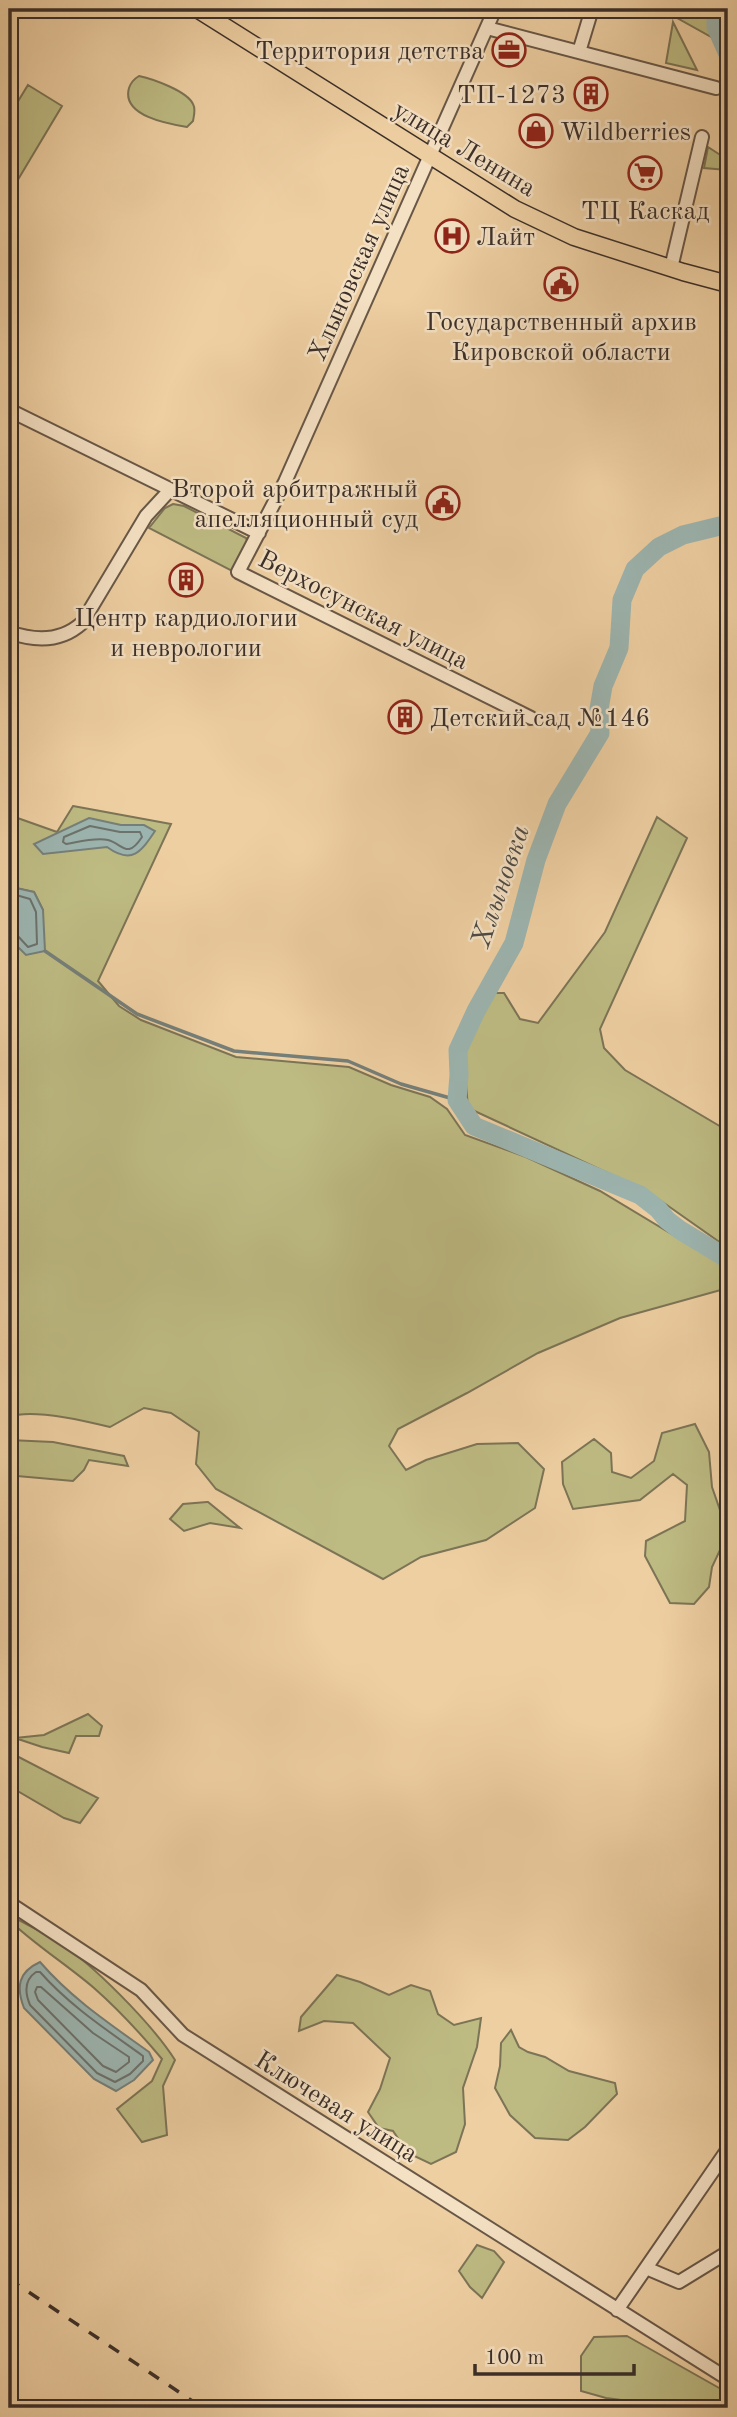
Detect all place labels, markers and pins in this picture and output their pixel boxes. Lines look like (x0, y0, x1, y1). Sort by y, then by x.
office icon: Территория детства (490, 31, 528, 69)
place label: Территория детства (255, 39, 484, 65)
building icon: ТП-1273 (572, 75, 610, 113)
place label: ТП-1273 (457, 83, 566, 109)
shop icon: Wildberries (517, 112, 555, 150)
place label: Wildberries (560, 120, 691, 146)
supermarket icon: ТЦ Каскад (626, 154, 664, 192)
place label: ТЦ Каскад (581, 199, 709, 225)
hospital icon: Лайт (433, 217, 471, 255)
place label: Лайт (476, 225, 535, 251)
public building icon: Государственный архив Кировской области (542, 265, 580, 303)
place label: Государственный архив Кировской области (425, 310, 697, 366)
place label: Второй арбитражный апелляционный суд (171, 477, 418, 533)
public building icon: Второй арбитражный апелляционный суд (424, 484, 462, 522)
building icon: Центр кардиологии и неврологии (167, 561, 205, 599)
place label: Центр кардиологии и неврологии (74, 606, 298, 662)
building icon: Детский сад №146 (386, 698, 424, 736)
place label: Детский сад №146 (430, 706, 650, 732)

